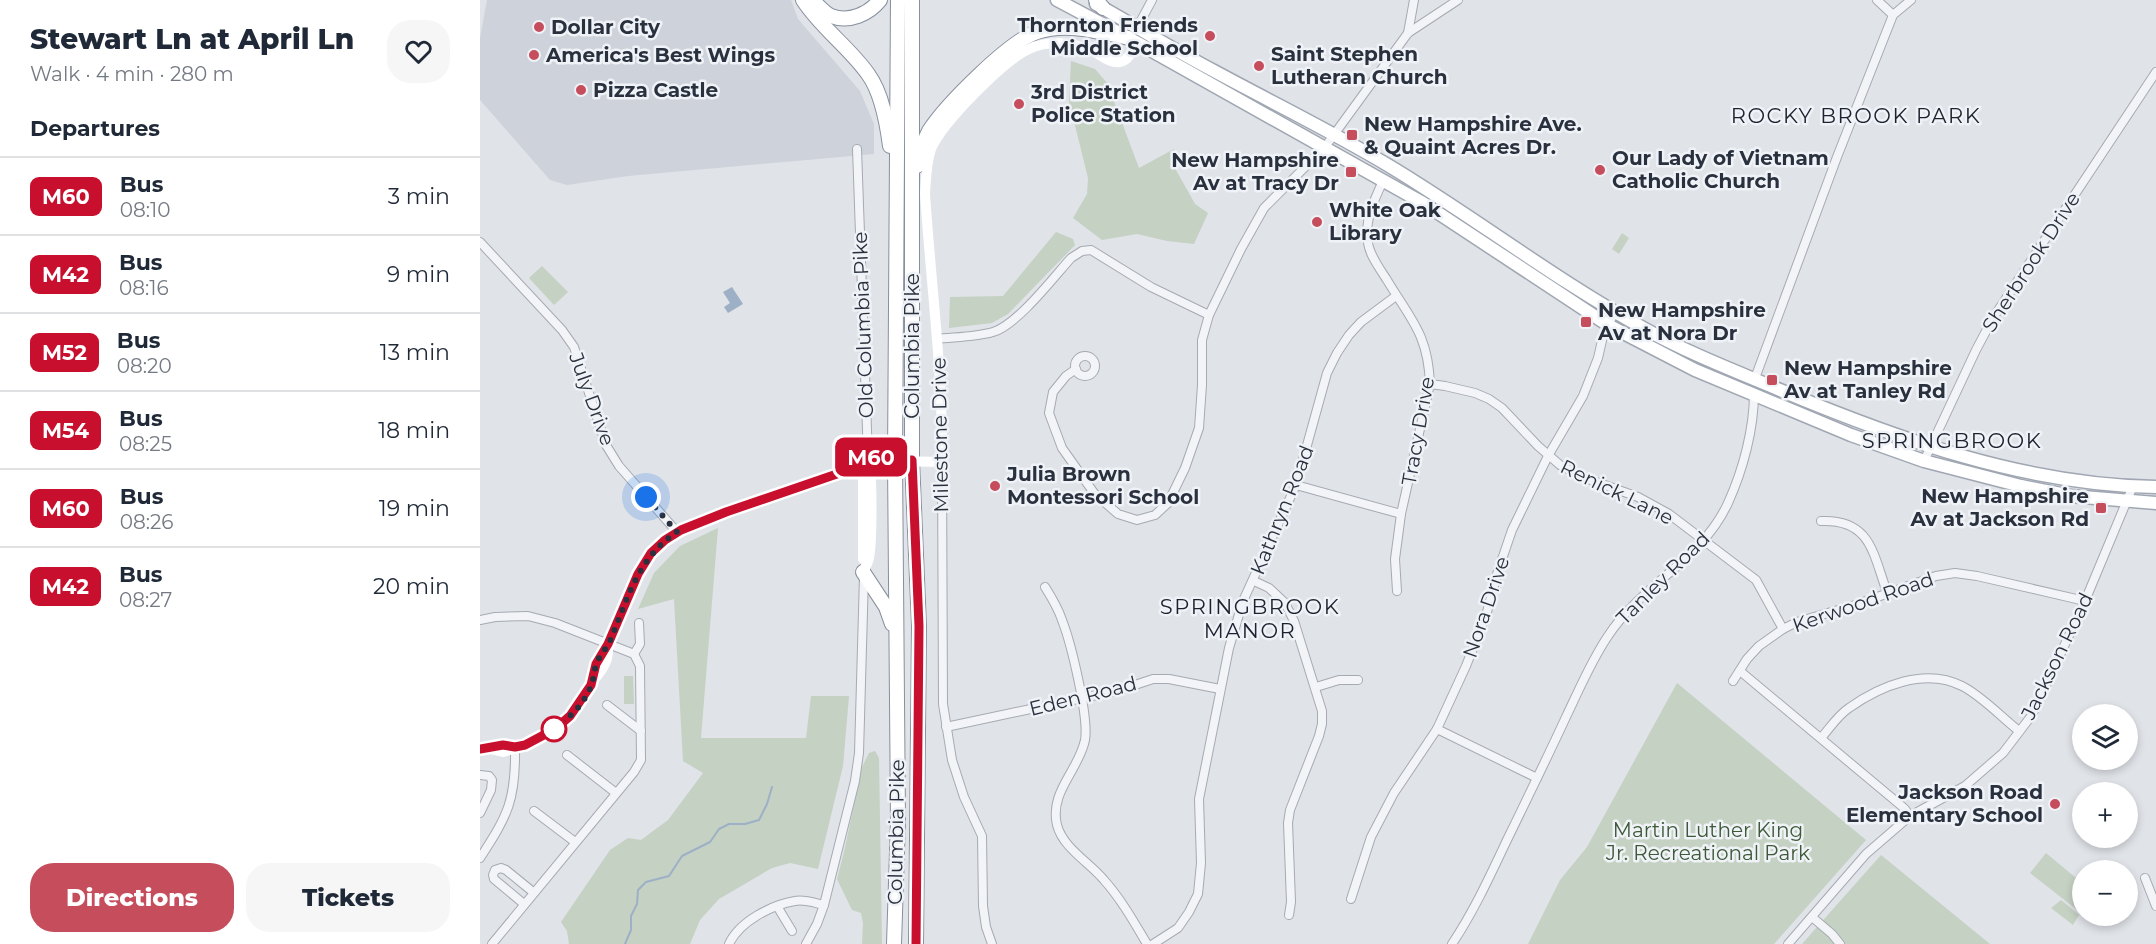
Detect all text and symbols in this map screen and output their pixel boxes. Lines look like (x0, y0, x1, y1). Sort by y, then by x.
place label: Thornton Friends Middle School (1017, 13, 1198, 60)
place label: Dollar City (551, 15, 661, 39)
button: heart (387, 20, 450, 83)
marker: Dollar City (532, 20, 546, 34)
text: Stewart Ln at April Ln (30, 22, 354, 56)
marker: Thornton Friends Middle School (1203, 29, 1217, 43)
place label: Saint Stephen Lutheran Church (1271, 42, 1448, 89)
place label: America's Best Wings (545, 43, 776, 67)
marker: America's Best Wings (527, 48, 541, 62)
marker: Saint Stephen Lutheran Church (1252, 59, 1266, 73)
text: Walk · 4 min · 280 m (30, 62, 234, 86)
place label: Pizza Castle (593, 78, 718, 102)
place label: 3rd District Police Station (1030, 80, 1176, 127)
marker: Pizza Castle (574, 83, 588, 97)
marker: 3rd District Police Station (1012, 97, 1026, 111)
district label: ROCKY BROOK PARK (1731, 103, 1981, 128)
place label: New Hampshire Ave. & Quaint Acres Dr. (1364, 112, 1582, 159)
text: Departures (30, 115, 160, 142)
marker: New Hampshire Ave. & Quaint Acres Dr. (1345, 128, 1359, 142)
place label: Our Lady of Vietnam Catholic Church (1612, 146, 1829, 193)
place label: New Hampshire Av at Tracy Dr (1171, 148, 1339, 195)
marker: Our Lady of Vietnam Catholic Church (1593, 163, 1607, 177)
marker: New Hampshire Av at Tracy Dr (1344, 165, 1358, 179)
text: Bus (120, 171, 163, 198)
text: 3 min (388, 183, 450, 210)
text: M60 (42, 184, 90, 209)
street label: Sherbrook Drive (1977, 188, 2085, 336)
text: 08:10 (120, 198, 170, 222)
place label: White Oak Library (1329, 198, 1442, 245)
marker: White Oak Library (1310, 215, 1324, 229)
street label: Old Columbia Pike (848, 231, 878, 419)
text: Bus (119, 249, 163, 276)
text: 9 min (387, 261, 450, 288)
text: M42 (42, 262, 89, 287)
street label: Columbia Pike (900, 273, 924, 419)
text: 08:16 (119, 276, 169, 300)
place label: New Hampshire Av at Nora Dr (1597, 298, 1766, 345)
marker: New Hampshire Av at Nora Dr (1579, 315, 1593, 329)
text: Bus (117, 327, 160, 354)
text: 13 min (380, 339, 450, 366)
text: M52 (42, 340, 87, 365)
street label: July Drive (564, 348, 620, 449)
text: 08:20 (117, 354, 172, 378)
place label: New Hampshire Av at Tanley Rd (1783, 356, 1952, 403)
street label: Milestone Drive (927, 357, 953, 513)
marker: New Hampshire Av at Tanley Rd (1765, 373, 1779, 387)
street label: Tracy Drive (1397, 375, 1439, 487)
text: Bus (119, 405, 163, 432)
text: 18 min (378, 417, 450, 444)
text: M54 (42, 418, 89, 443)
district label: SPRINGBROOK (1862, 428, 2042, 453)
text: 08:25 (119, 432, 172, 456)
line badge: M60 (836, 438, 906, 476)
street label: Kathryn Road (1245, 442, 1319, 578)
text: M60 (847, 445, 895, 470)
street label: Renick Lane (1556, 454, 1678, 530)
place label: Julia Brown Montessori School (1006, 462, 1199, 509)
marker: Julia Brown Montessori School (988, 479, 1002, 493)
your location (631, 482, 661, 512)
text: Bus (120, 483, 163, 510)
place label: New Hampshire Av at Jackson Rd (1909, 484, 2089, 531)
text: 19 min (379, 495, 450, 522)
text: M60 (42, 496, 90, 521)
marker: New Hampshire Av at Jackson Rd (2094, 501, 2108, 515)
text: 08:26 (120, 510, 173, 534)
street label: Tanley Road (1611, 526, 1715, 630)
street label: Nora Drive (1457, 553, 1515, 661)
text: Bus (119, 561, 163, 588)
street label: Kerwood Road (1789, 567, 1937, 637)
text: 20 min (373, 573, 450, 600)
text: M42 (42, 574, 89, 599)
text: 08:27 (119, 588, 172, 612)
street label: Jackson Road (2016, 589, 2098, 724)
district label: SPRINGBROOK MANOR (1160, 594, 1340, 643)
street label: Eden Road (1027, 671, 1139, 721)
map controls (2072, 704, 2138, 926)
button: layers (2072, 704, 2138, 770)
unlabelled marker (541, 716, 567, 742)
street label: Columbia Pike (883, 759, 909, 905)
place label: Jackson Road Elementary School (1846, 780, 2043, 827)
button: + (2072, 782, 2138, 848)
marker: Jackson Road Elementary School (2048, 797, 2062, 811)
park label: Martin Luther King Jr. Recreational Park (1605, 818, 1810, 865)
button: − (2072, 860, 2138, 926)
button: Directions (30, 863, 234, 932)
button: Tickets (246, 863, 450, 932)

